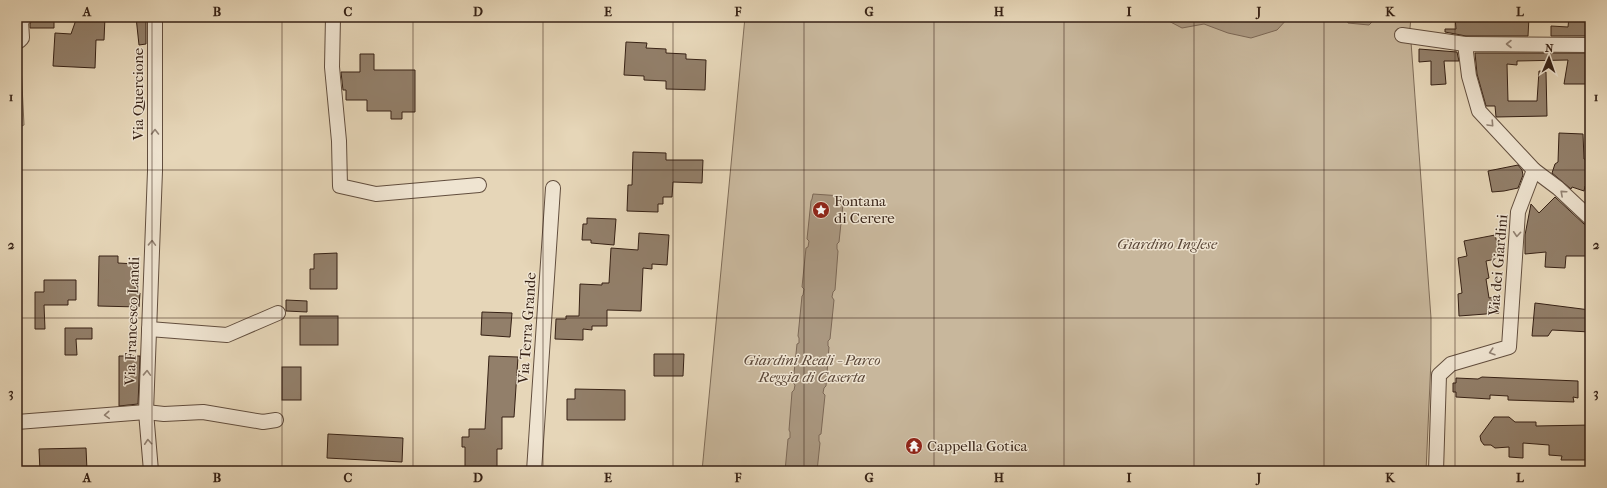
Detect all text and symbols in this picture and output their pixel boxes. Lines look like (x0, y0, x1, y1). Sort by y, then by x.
text: A (82, 4, 92, 19)
text: B (213, 4, 222, 19)
text: C (344, 4, 353, 19)
text: D (473, 4, 483, 19)
text: E (604, 4, 612, 19)
text: F (734, 4, 742, 19)
text: G (864, 4, 874, 19)
text: H (994, 4, 1005, 19)
text: I (1126, 4, 1132, 19)
text: J (1255, 4, 1262, 20)
text: K (1385, 4, 1396, 19)
text: L (1516, 4, 1525, 19)
north arrow (1529, 38, 1569, 78)
one-way arrow (1506, 40, 1512, 48)
text: N (1545, 42, 1554, 55)
street label: Via Quercione (129, 47, 147, 141)
text: 1 (9, 89, 14, 104)
text: 1 (1594, 89, 1599, 104)
one-way arrow (1486, 119, 1494, 127)
one-way arrow (151, 129, 159, 135)
one-way arrow (1560, 190, 1568, 197)
place label: Fontana di Cerere (834, 192, 895, 227)
place icon: Fontana di Cerere (811, 200, 831, 220)
street label: Via dei Giardini (1485, 213, 1511, 317)
one-way arrow (1512, 231, 1521, 237)
park label: Giardino Inglese (1117, 235, 1218, 253)
text: 2 (8, 237, 15, 252)
text: 2 (1593, 237, 1600, 252)
one-way arrow (148, 240, 156, 246)
street label: Via Francesco Landi (121, 256, 143, 387)
street label: Via Terra Grande (514, 271, 540, 385)
one-way arrow (1489, 347, 1496, 356)
park label: Giardini Reali - Parco Reggia di Caserta (743, 351, 881, 386)
one-way arrow (143, 370, 151, 376)
text: 3 (8, 385, 14, 401)
text: 3 (1593, 385, 1599, 401)
one-way arrow (104, 411, 110, 420)
temple icon: Cappella Gotica (904, 436, 924, 456)
place label: Cappella Gotica (927, 437, 1029, 455)
one-way arrow (143, 439, 152, 445)
text: A (82, 470, 92, 485)
text: B (213, 470, 222, 485)
text: C (344, 470, 353, 485)
text: D (473, 470, 483, 485)
text: E (604, 470, 612, 485)
text: F (734, 470, 742, 485)
text: G (864, 470, 874, 485)
text: H (994, 470, 1005, 485)
text: I (1126, 470, 1132, 485)
text: J (1255, 470, 1262, 486)
text: K (1385, 470, 1396, 485)
text: L (1516, 470, 1525, 485)

